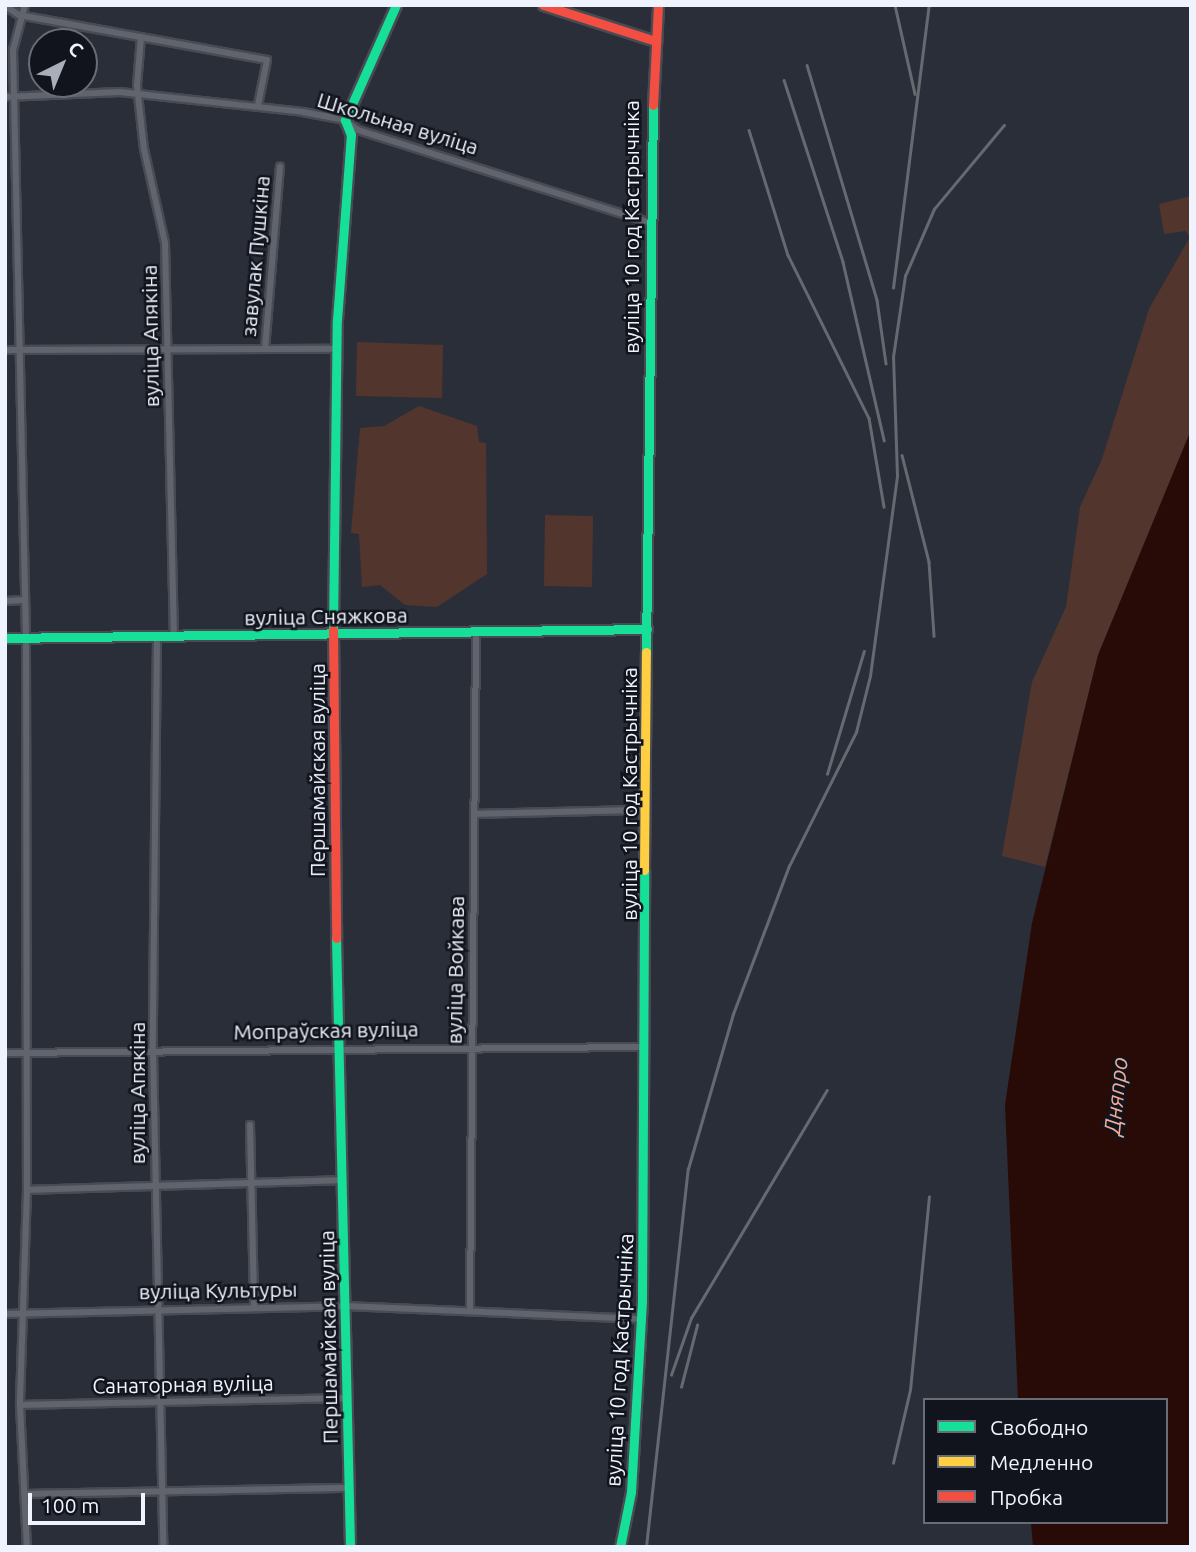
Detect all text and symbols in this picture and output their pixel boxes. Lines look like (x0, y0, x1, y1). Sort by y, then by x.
north arrow (28, 28, 98, 98)
text: С (64, 37, 88, 61)
street label: Школьная вуліца (314, 87, 482, 159)
street label: вуліца 10 год Кастрычніка (618, 100, 644, 354)
street label: завулак Пушкіна (235, 174, 275, 338)
street label: вуліца Апякіна (136, 265, 164, 407)
street label: вуліца Сняжкова (244, 602, 408, 630)
street label: Першамайская вуліца (304, 663, 330, 877)
street label: вуліца 10 год Кастрычніка (616, 667, 642, 921)
street label: вуліца Войкава (441, 896, 469, 1044)
street label: Мопраўская вуліца (233, 1016, 419, 1044)
street label: вуліца Апякіна (124, 1022, 150, 1164)
water label: Дняпро (1098, 1056, 1134, 1136)
street label: Першамайская вуліца (314, 1230, 342, 1444)
street label: вуліца 10 год Кастрычніка (600, 1233, 638, 1487)
street label: вуліца Культуры (139, 1276, 297, 1304)
street label: Санаторная вуліца (92, 1370, 274, 1398)
legend (923, 1398, 1168, 1524)
text: Свободно (990, 1415, 1088, 1439)
text: Медленно (990, 1450, 1093, 1474)
scale bar (32, 1478, 149, 1522)
text: Пробка (990, 1485, 1063, 1509)
text: 100 m (41, 1493, 99, 1517)

